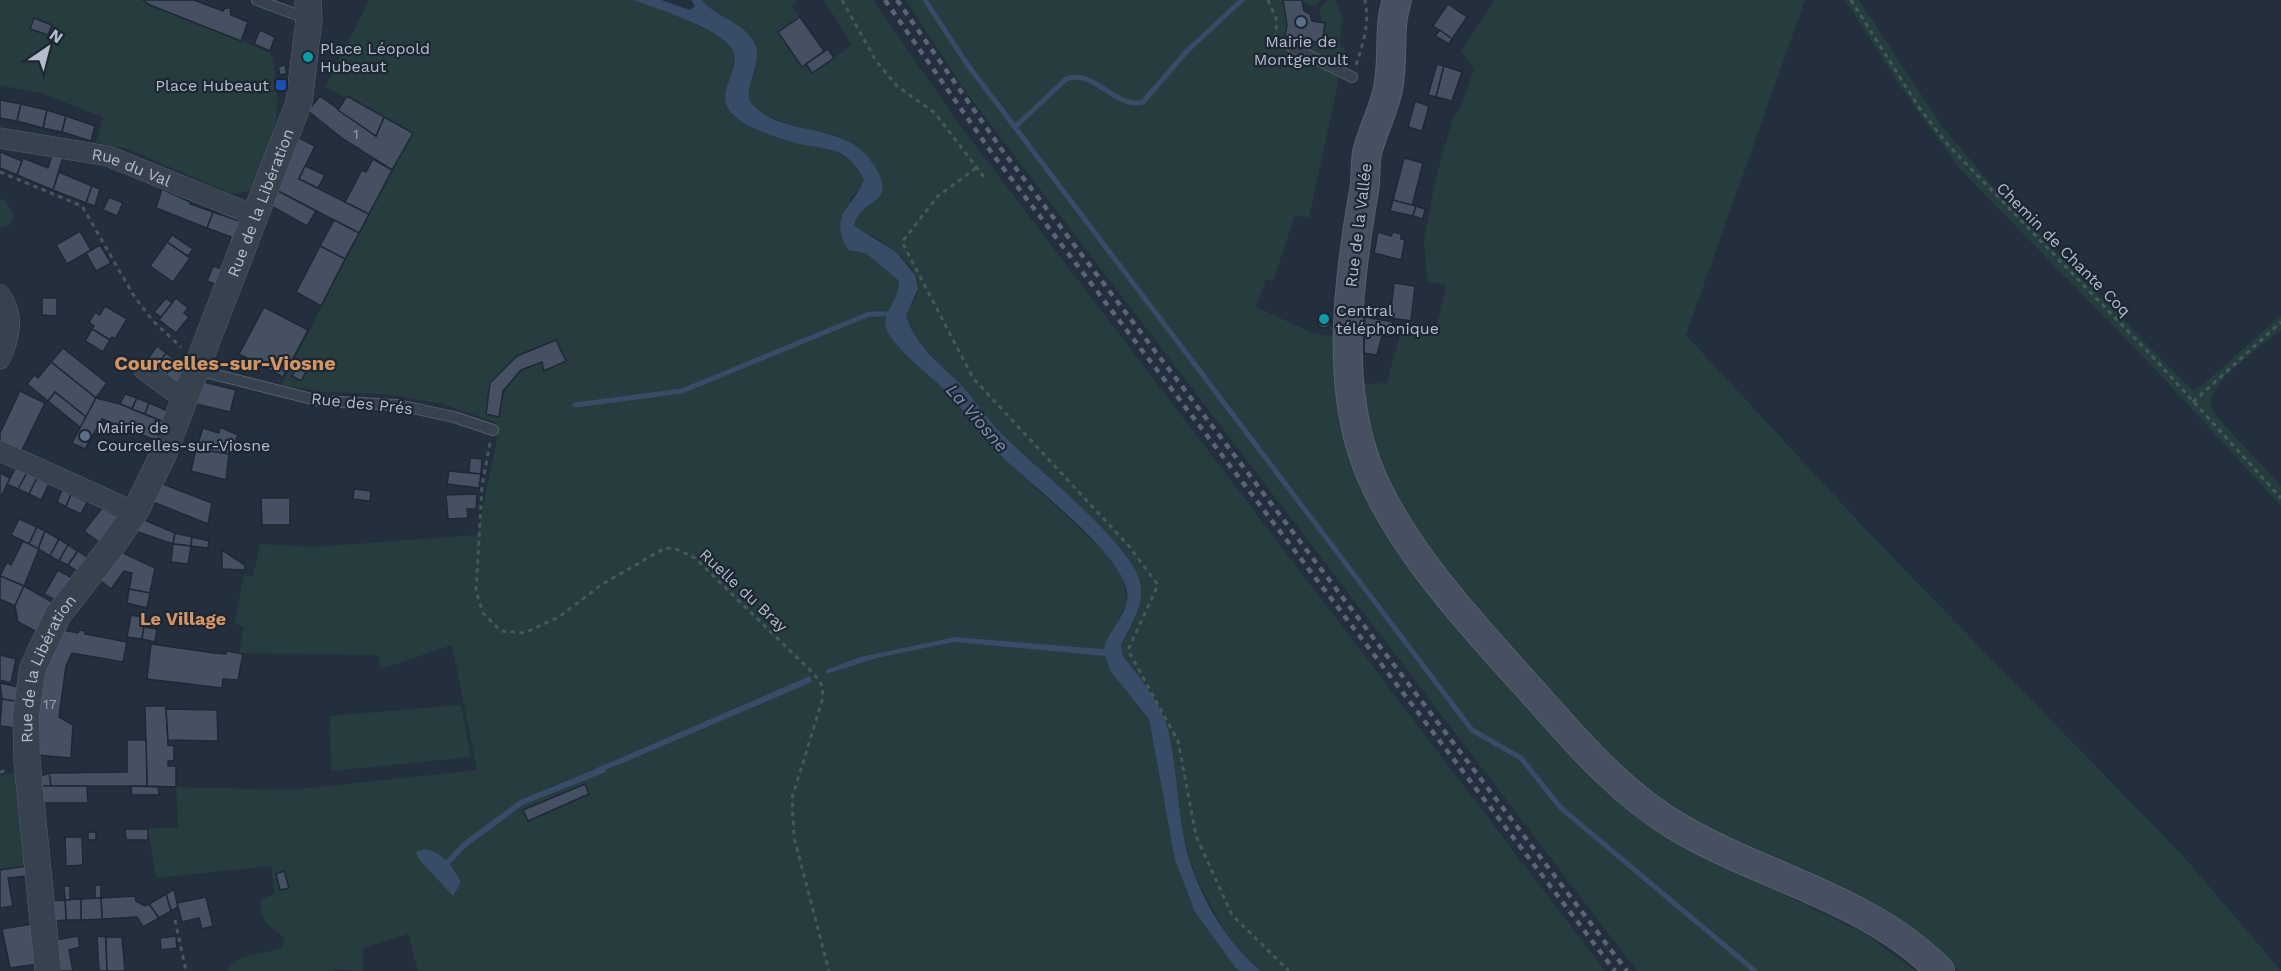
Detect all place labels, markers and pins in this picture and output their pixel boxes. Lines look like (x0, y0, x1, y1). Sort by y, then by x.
marker: Mairie de Montgeroult (1294, 15, 1308, 29)
place label: Mairie de Montgeroult (1254, 32, 1348, 69)
place label: Place Léopold Hubeaut (320, 39, 430, 76)
marker: Place Léopold Hubeaut (301, 50, 315, 64)
place label: Place Hubeaut (155, 76, 269, 95)
marker: Place Hubeaut (274, 78, 288, 92)
place label: Central téléphonique (1336, 301, 1439, 338)
marker: Central téléphonique (1317, 312, 1331, 326)
place label: Mairie de Courcelles-sur-Viosne (97, 418, 270, 455)
marker: Mairie de Courcelles-sur-Viosne (78, 429, 92, 443)

